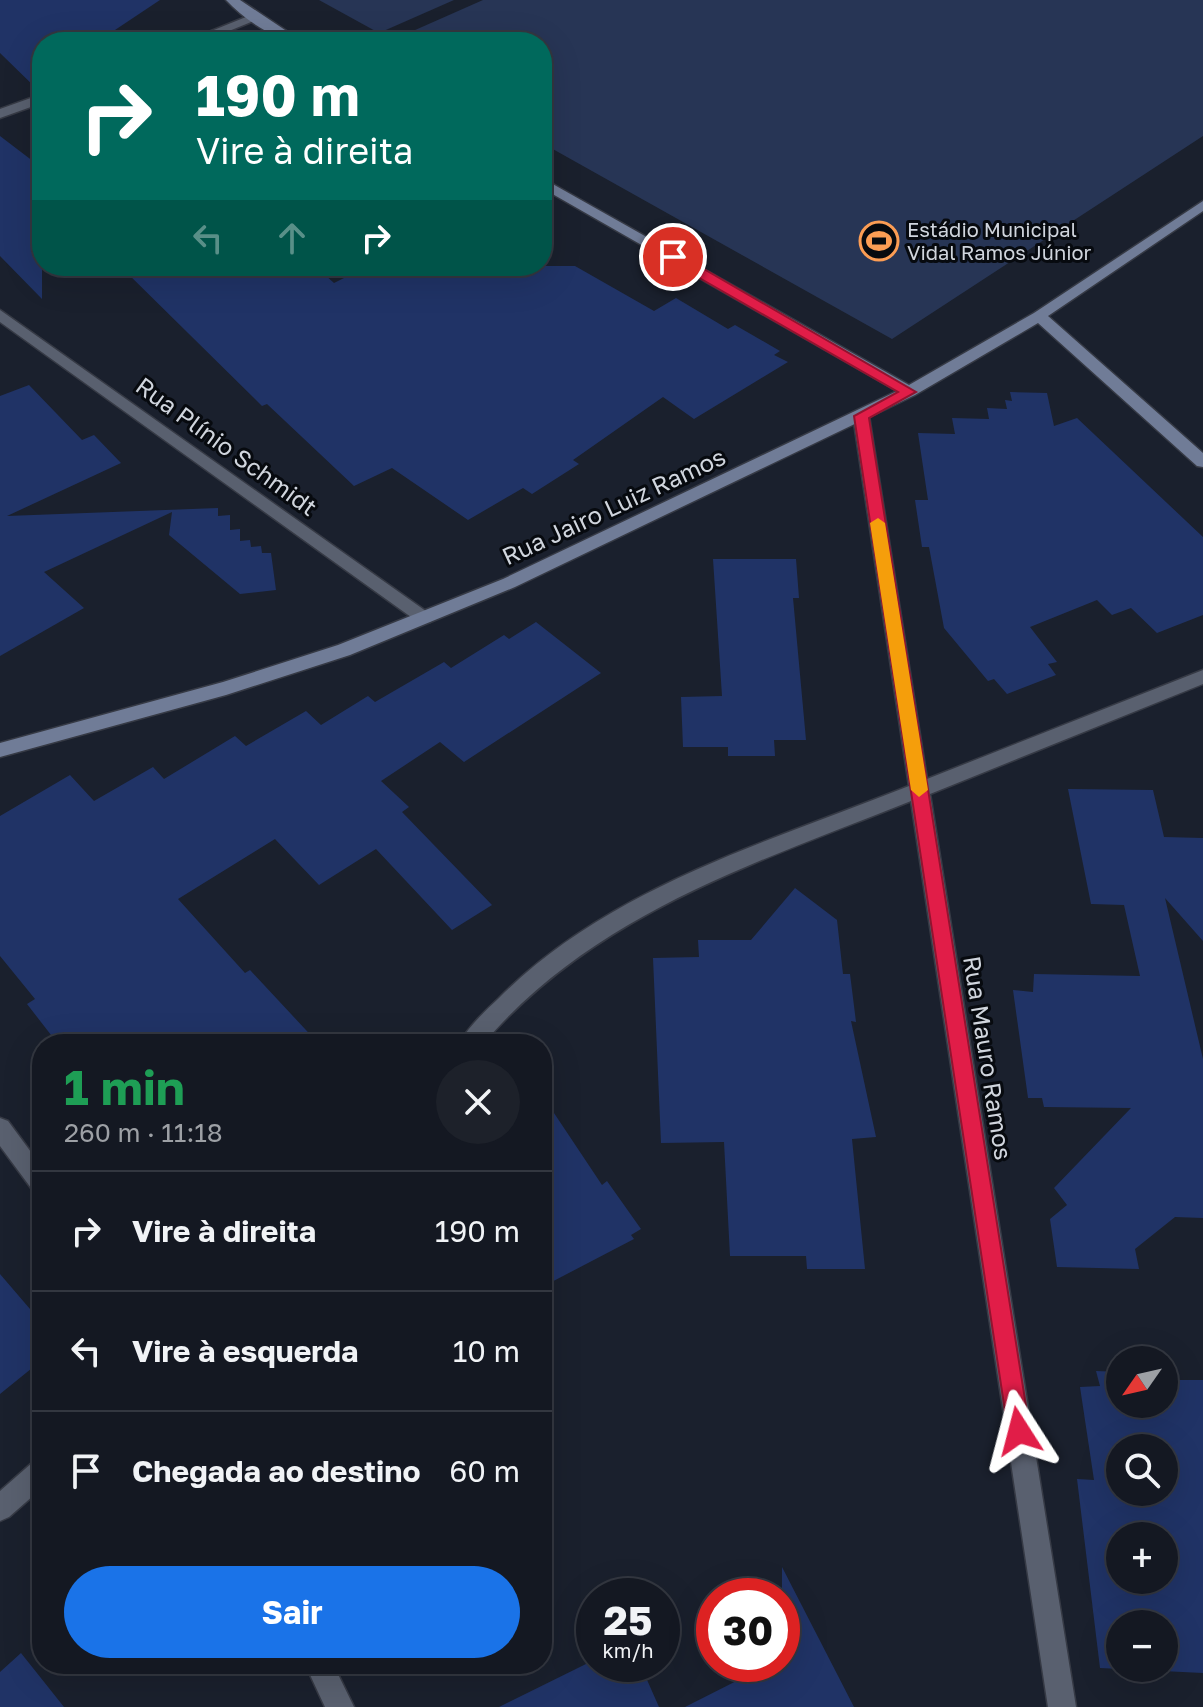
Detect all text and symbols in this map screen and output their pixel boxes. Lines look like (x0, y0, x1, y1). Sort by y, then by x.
text: 190 m (196, 61, 360, 128)
icon: right (64, 64, 168, 168)
text: Vire à direita (196, 129, 413, 172)
icon: left (186, 216, 230, 260)
icon: ahead (270, 216, 314, 260)
icon: right (354, 216, 398, 260)
place label: Estádio Municipal Vidal Ramos Júnior (907, 217, 1092, 264)
sports icon: Estádio Municipal Vidal Ramos Júnior (858, 220, 900, 262)
pin (639, 223, 707, 291)
icon: arrive (651, 235, 695, 279)
street label: Rua Plínio Schmidt (131, 370, 323, 521)
street label: Rua Jairo Luiz Ramos (497, 441, 730, 570)
street label: Rua Mauro Ramos (958, 954, 1019, 1162)
text: 1 min (64, 1058, 185, 1116)
button: close (436, 1060, 520, 1144)
text: 260 m · 11:18 (64, 1117, 223, 1148)
icon: right (64, 1209, 108, 1253)
text: Vire à direita (132, 1213, 316, 1249)
text: 190 m (435, 1213, 520, 1249)
icon: left (64, 1329, 108, 1373)
text: Vire à esquerda (132, 1333, 358, 1369)
text: 10 m (453, 1333, 520, 1369)
north arrow (1106, 1346, 1178, 1418)
map controls (1106, 1346, 1178, 1682)
position arrow (977, 1389, 1061, 1473)
button: search (1106, 1434, 1178, 1506)
icon: arrive (64, 1449, 108, 1493)
text: Chegada ao destino (132, 1453, 420, 1489)
text: 60 m (449, 1453, 520, 1489)
button: + (1106, 1522, 1178, 1594)
button: Sair (64, 1566, 520, 1658)
speed limit sign: 30 (696, 1578, 800, 1682)
text: 25 (604, 1596, 652, 1644)
button: − (1106, 1610, 1178, 1682)
text: km/h (603, 1638, 653, 1662)

